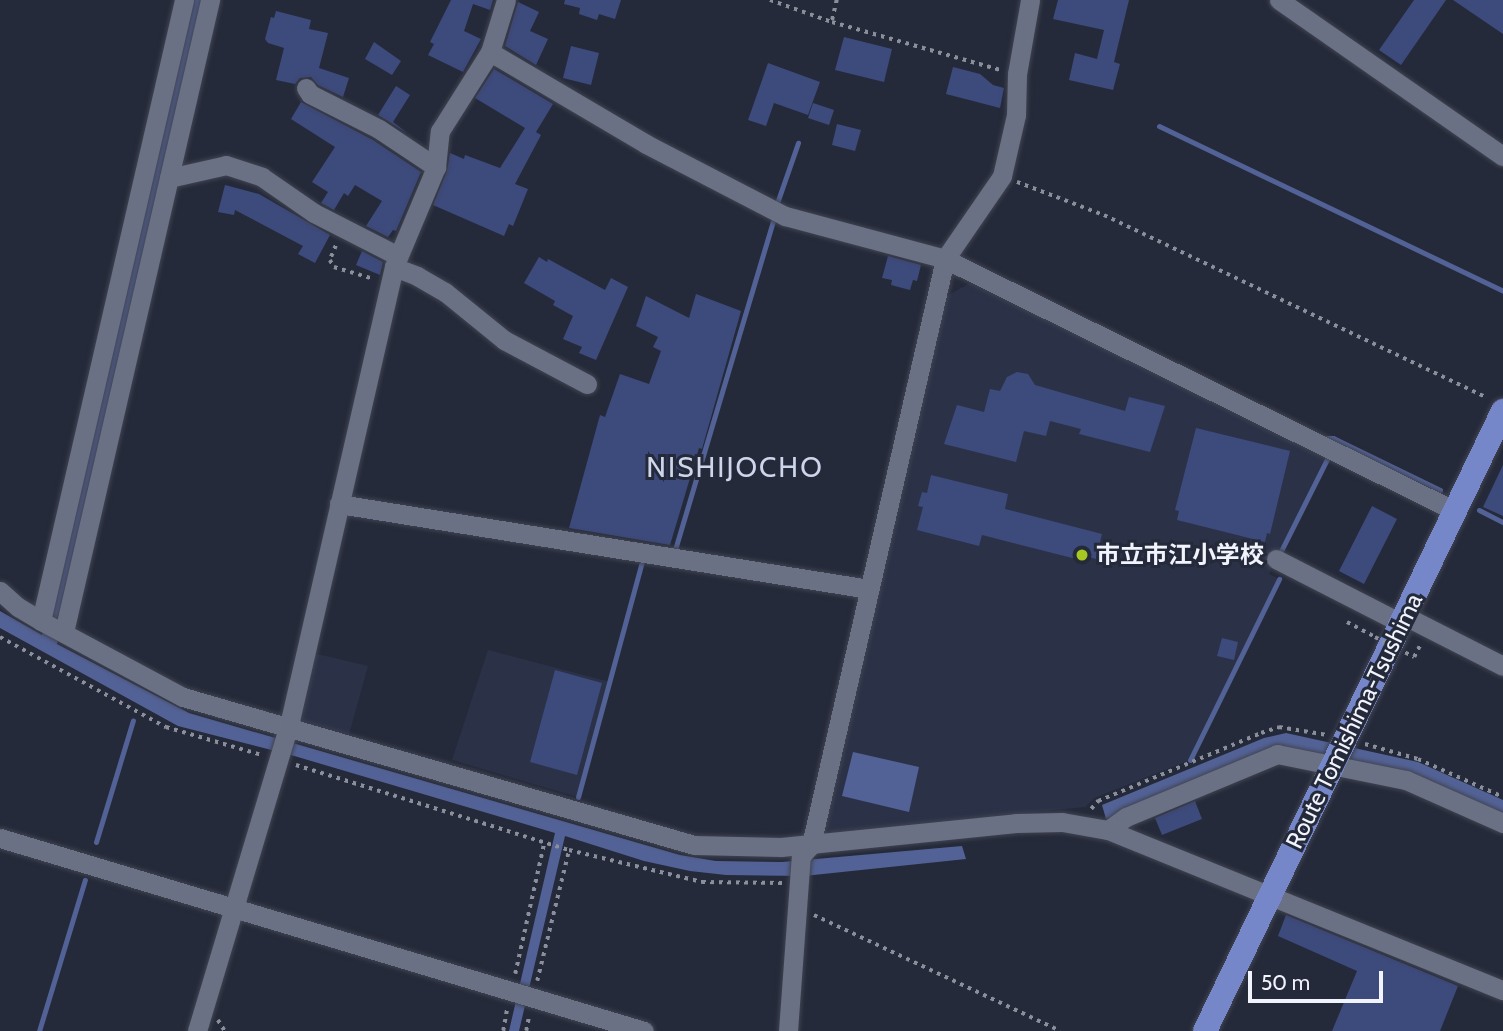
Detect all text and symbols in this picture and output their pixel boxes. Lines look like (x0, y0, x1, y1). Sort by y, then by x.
district label: NISHIJOCHO (648, 450, 822, 484)
place label: 市立市江小学校 (1096, 541, 1264, 569)
marker: 市立市江小学校 (1074, 547, 1090, 563)
street label: Route Tomishima-Tsushima (1280, 589, 1428, 853)
scale bar (1251, 958, 1386, 1002)
text: 50 m (1261, 970, 1310, 995)

